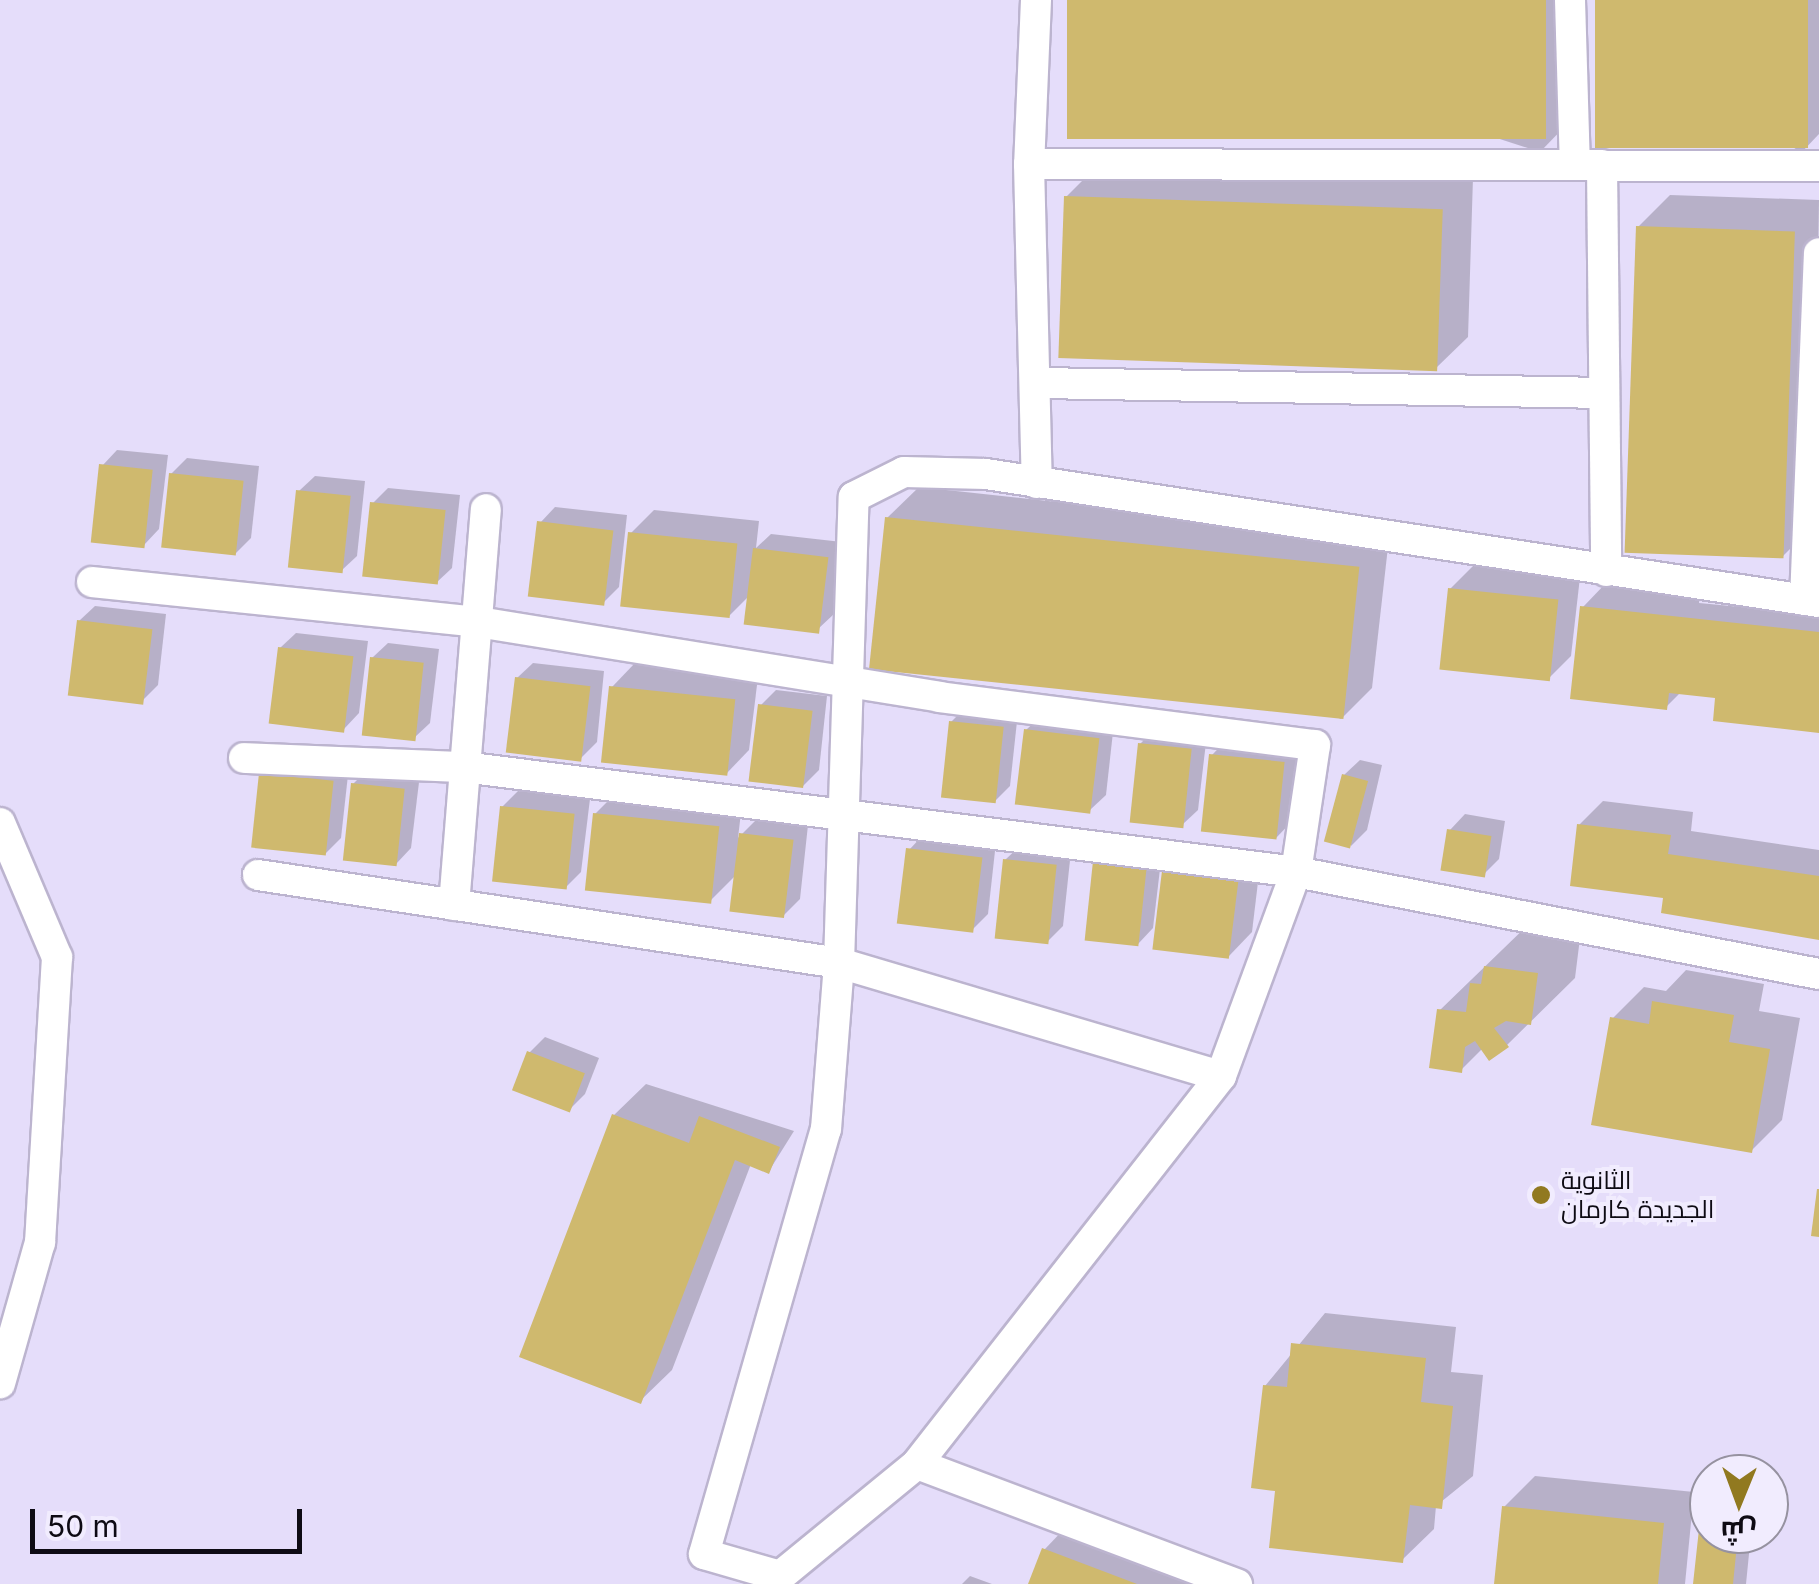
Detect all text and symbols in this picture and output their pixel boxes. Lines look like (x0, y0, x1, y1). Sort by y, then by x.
place label: الثانوية الجديدة كارمان (1561, 1166, 1714, 1225)
marker: الثانوية الجديدة كارمان (1530, 1184, 1552, 1206)
north arrow (1689, 1454, 1789, 1554)
scale bar (35, 1489, 308, 1551)
text: 50 m (47, 1508, 119, 1544)
text: ش (1720, 1515, 1757, 1549)

